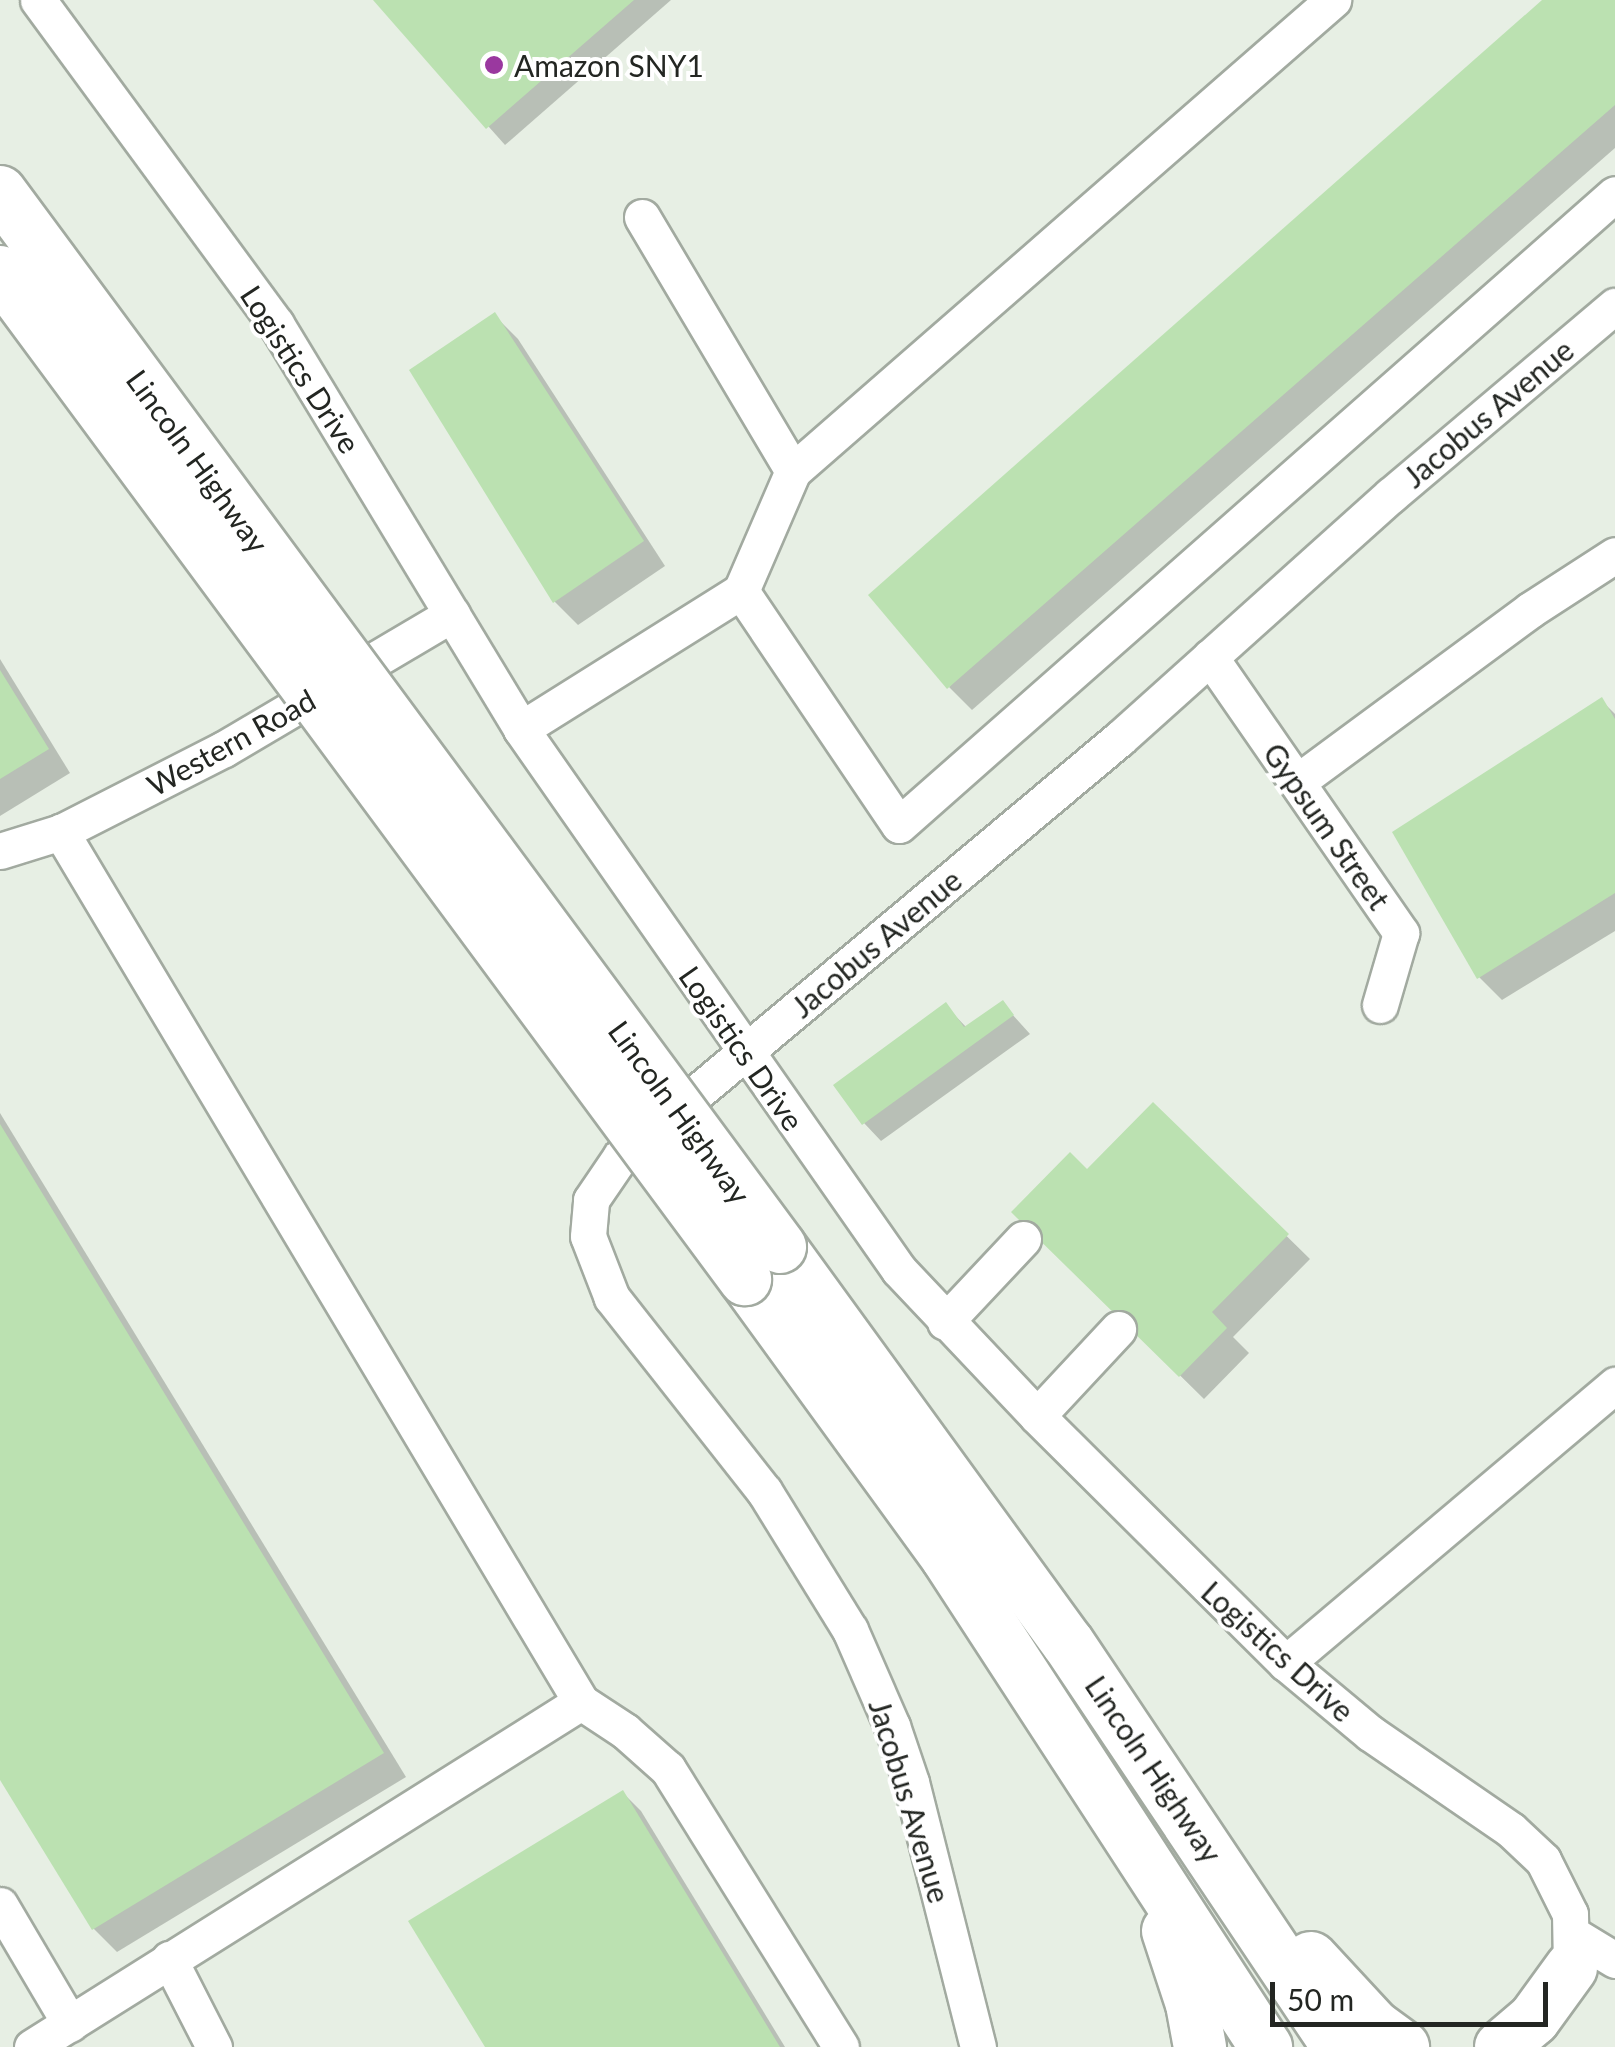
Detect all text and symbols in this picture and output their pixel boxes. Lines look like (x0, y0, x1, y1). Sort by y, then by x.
place label: Amazon SNY1 (514, 47, 704, 83)
marker: Amazon SNY1 (483, 54, 505, 76)
street label: Logistics Drive (234, 279, 368, 459)
street label: Jacobus Avenue (1395, 331, 1581, 495)
street label: Lincoln Highway (120, 362, 276, 560)
street label: Western Road (141, 681, 321, 803)
street label: Gypsum Street (1256, 736, 1398, 916)
street label: Jacobus Avenue (783, 861, 969, 1025)
street label: Logistics Drive (672, 959, 812, 1137)
street label: Lincoln Highway (602, 1013, 758, 1211)
street label: Logistics Drive (1195, 1573, 1361, 1729)
street label: Lincoln Highway (1078, 1669, 1230, 1869)
street label: Jacobus Avenue (862, 1695, 958, 1907)
scale bar (1275, 1962, 1552, 2024)
text: 50 m (1287, 1981, 1354, 2017)

